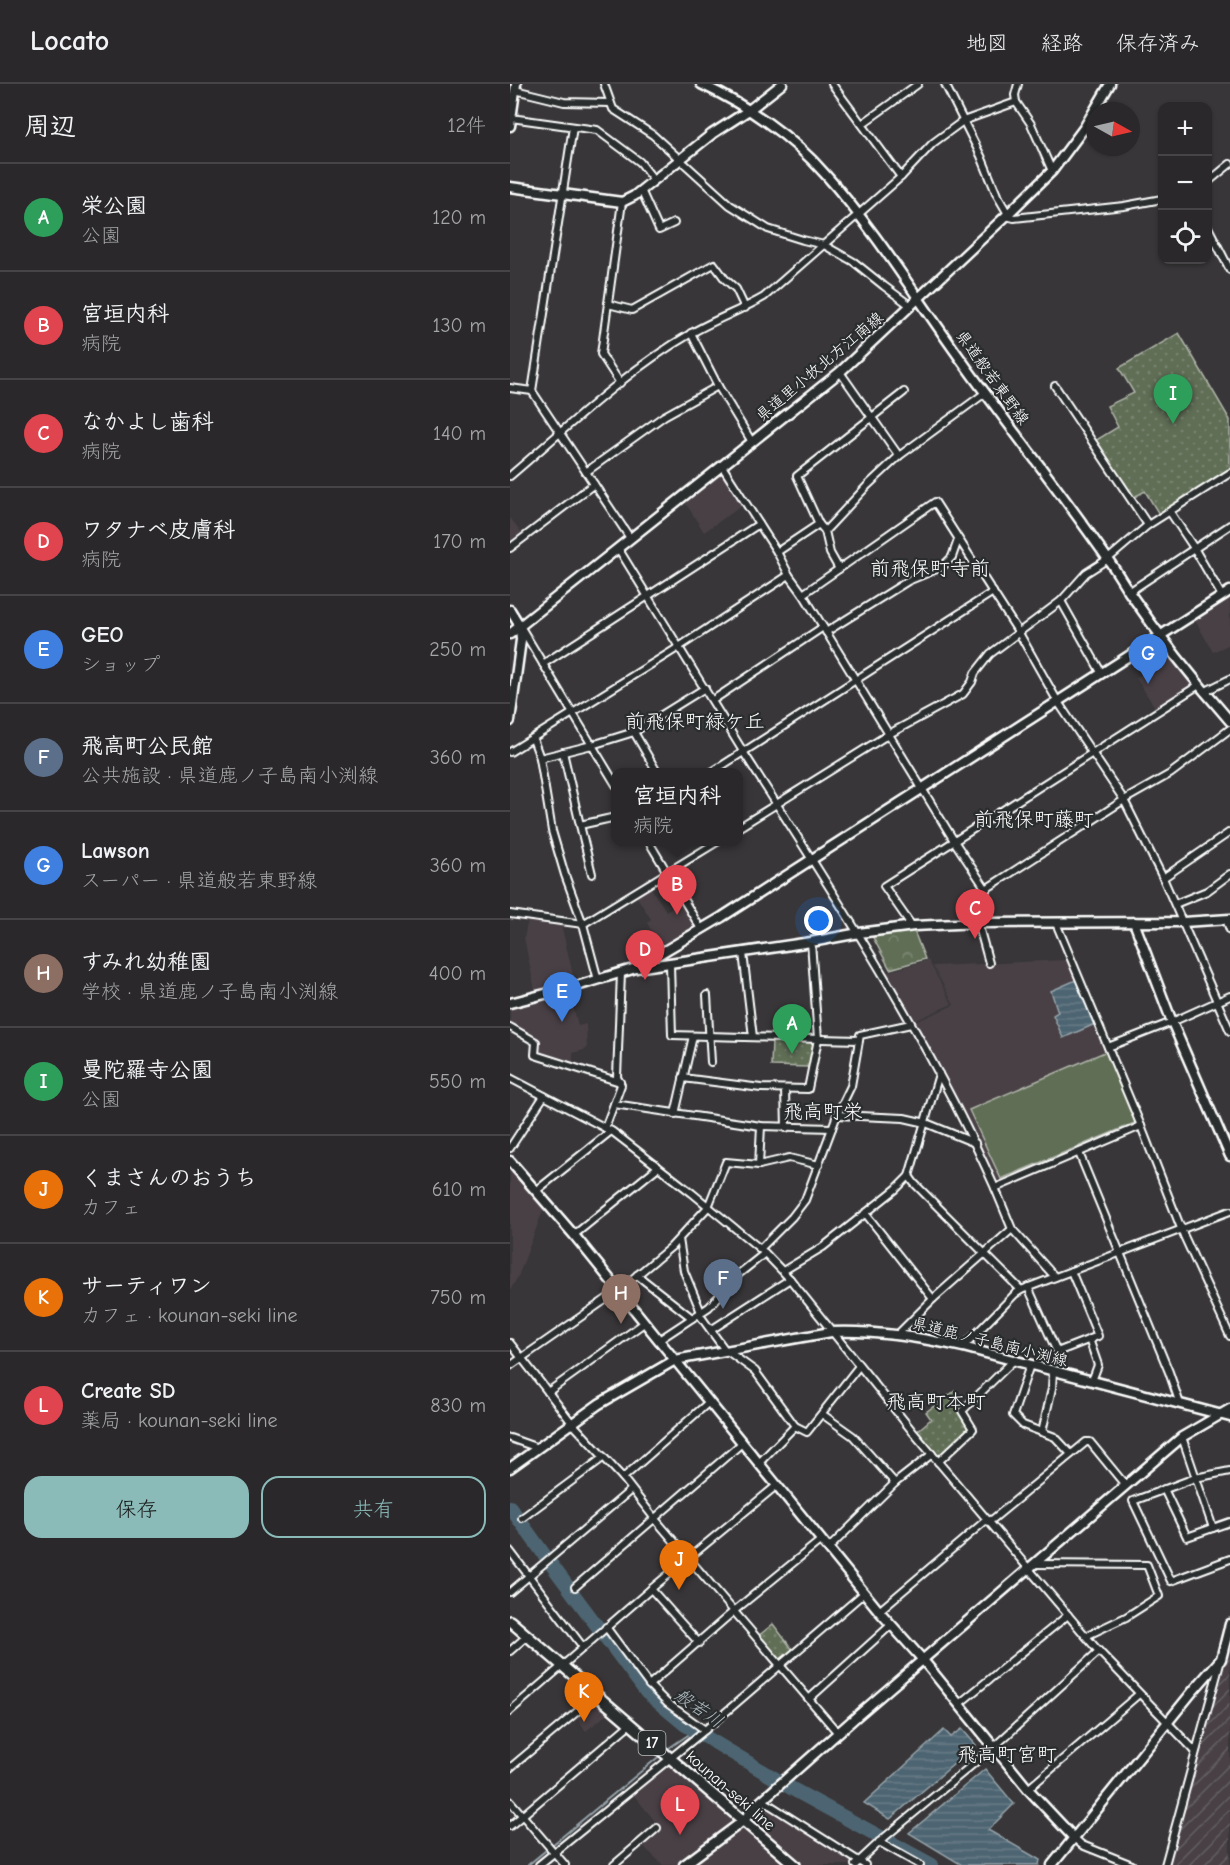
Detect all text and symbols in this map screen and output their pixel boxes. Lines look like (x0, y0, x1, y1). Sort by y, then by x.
text: Locato (30, 25, 109, 57)
text: 地図 (966, 31, 1008, 55)
text: 経路 (1041, 31, 1083, 55)
text: 保存済み (1116, 31, 1200, 55)
north arrow (1086, 102, 1140, 156)
map controls (1158, 102, 1212, 264)
button: + (1158, 102, 1212, 156)
text: 周辺 (24, 112, 76, 142)
text: 12件 (448, 114, 486, 137)
button: − (1158, 156, 1212, 210)
text: 栄公園 (81, 193, 147, 219)
text: A (38, 206, 49, 229)
text: 120 m (432, 206, 486, 229)
button: locate (1158, 210, 1212, 264)
text: 公園 (81, 224, 121, 247)
text: 宮垣内科 (81, 301, 169, 327)
street label: 県道里小牧北方江南線 (753, 308, 887, 425)
text: B (37, 314, 50, 337)
text: 130 m (433, 314, 486, 337)
street label: 県道般若東野線 (952, 327, 1032, 428)
text: 病院 (81, 332, 121, 355)
pin: I (1154, 374, 1192, 424)
text: なかよし歯科 (81, 409, 213, 435)
text: C (37, 422, 50, 445)
text: 140 m (433, 422, 486, 445)
text: 病院 (81, 440, 121, 463)
text: ワタナベ皮膚科 (81, 517, 235, 543)
text: D (37, 530, 50, 553)
text: 170 m (433, 530, 486, 553)
text: 病院 (81, 548, 121, 571)
district label: 前飛保町寺前 (870, 557, 990, 580)
text: GEO (81, 622, 124, 648)
pin: G (1128, 634, 1168, 684)
text: E (38, 638, 49, 661)
text: 250 m (429, 638, 486, 661)
text: ショップ (81, 653, 160, 676)
district label: 前飛保町緑ケ丘 (625, 710, 765, 733)
text: 飛高町公民館 (81, 733, 213, 759)
text: F (38, 746, 49, 769)
text: 360 m (430, 746, 486, 769)
text: 公共施設 · 県道鹿ノ子島南小渕線 (81, 764, 378, 787)
popup (611, 768, 743, 846)
text: 宮垣内科 (633, 783, 721, 809)
district label: 前飛保町藤町 (974, 808, 1094, 831)
text: 病院 (633, 814, 673, 837)
text: Lawson (81, 838, 150, 864)
text: G (36, 854, 51, 877)
text: 360 m (430, 854, 486, 877)
pin: B (658, 866, 696, 915)
text: スーパー · 県道般若東野線 (81, 869, 317, 892)
pin: C (956, 890, 994, 939)
your location (804, 906, 833, 935)
pin: D (626, 930, 664, 980)
text: すみれ幼稚園 (81, 949, 211, 975)
text: H (36, 962, 51, 985)
text: 400 m (429, 962, 486, 985)
pin: E (542, 972, 582, 1022)
text: 学校 · 県道鹿ノ子島南小渕線 (81, 980, 338, 1003)
pin: A (772, 1004, 812, 1054)
text: 曼陀羅寺公園 (81, 1057, 213, 1083)
text: I (39, 1070, 48, 1093)
text: 550 m (429, 1070, 486, 1093)
text: 公園 (81, 1088, 121, 1111)
district label: 飛高町栄 (783, 1100, 863, 1123)
text: くまさんのおうち (81, 1165, 257, 1191)
text: J (39, 1178, 48, 1201)
text: 610 m (432, 1178, 486, 1201)
text: カフェ (81, 1196, 141, 1219)
pin: F (704, 1260, 742, 1309)
text: サーティワン (81, 1273, 212, 1299)
pin: H (602, 1274, 640, 1324)
text: K (38, 1286, 49, 1309)
text: 750 m (430, 1286, 486, 1309)
text: カフェ · kounan-seki line (81, 1304, 298, 1327)
street label: 県道鹿ノ子島南小渕線 (910, 1314, 1070, 1370)
text: Create SD (81, 1378, 175, 1404)
district label: 飛高町本町 (886, 1390, 986, 1413)
text: L (38, 1394, 49, 1417)
text: 830 m (430, 1394, 486, 1417)
text: 薬局 · kounan-seki line (81, 1409, 278, 1432)
button: 保存 (24, 1476, 249, 1538)
button: 共有 (261, 1476, 486, 1538)
pin: J (660, 1540, 698, 1590)
pin: K (564, 1672, 604, 1722)
water label: 般若川 (671, 1684, 727, 1732)
road number: 17 (638, 1731, 666, 1755)
district label: 飛高町宮町 (957, 1743, 1057, 1766)
street label: kounan-seki line (682, 1747, 778, 1834)
pin: L (660, 1786, 700, 1835)

